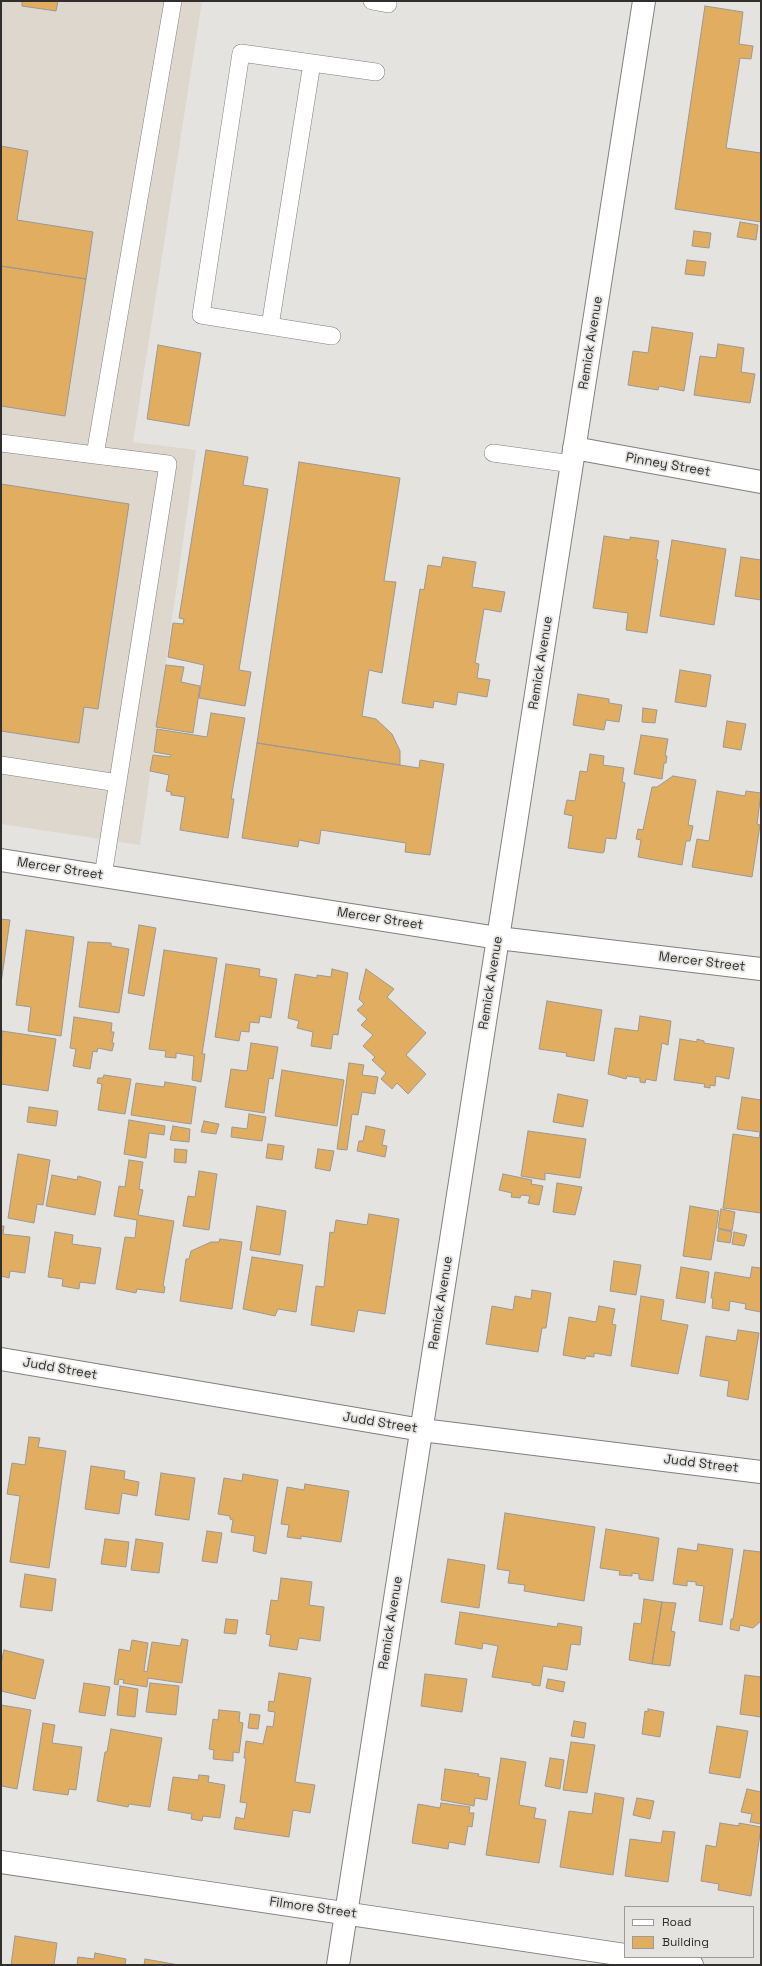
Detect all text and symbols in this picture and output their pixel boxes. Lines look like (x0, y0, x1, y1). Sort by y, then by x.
street label: Remick Avenue (576, 295, 606, 391)
street label: Pinney Street (624, 450, 712, 480)
street label: Remick Avenue (526, 615, 556, 711)
street label: Mercer Street (16, 854, 104, 884)
street label: Mercer Street (336, 904, 424, 934)
street label: Remick Avenue (476, 935, 506, 1031)
street label: Mercer Street (658, 949, 746, 975)
street label: Remick Avenue (426, 1255, 456, 1351)
street label: Judd Street (22, 1355, 98, 1383)
street label: Judd Street (342, 1409, 418, 1437)
street label: Judd Street (663, 1452, 739, 1476)
street label: Remick Avenue (376, 1575, 406, 1671)
street label: Filmore Street (268, 1894, 358, 1922)
legend (624, 1906, 754, 1958)
text: Road (662, 1914, 691, 1930)
text: Building (662, 1934, 709, 1950)

